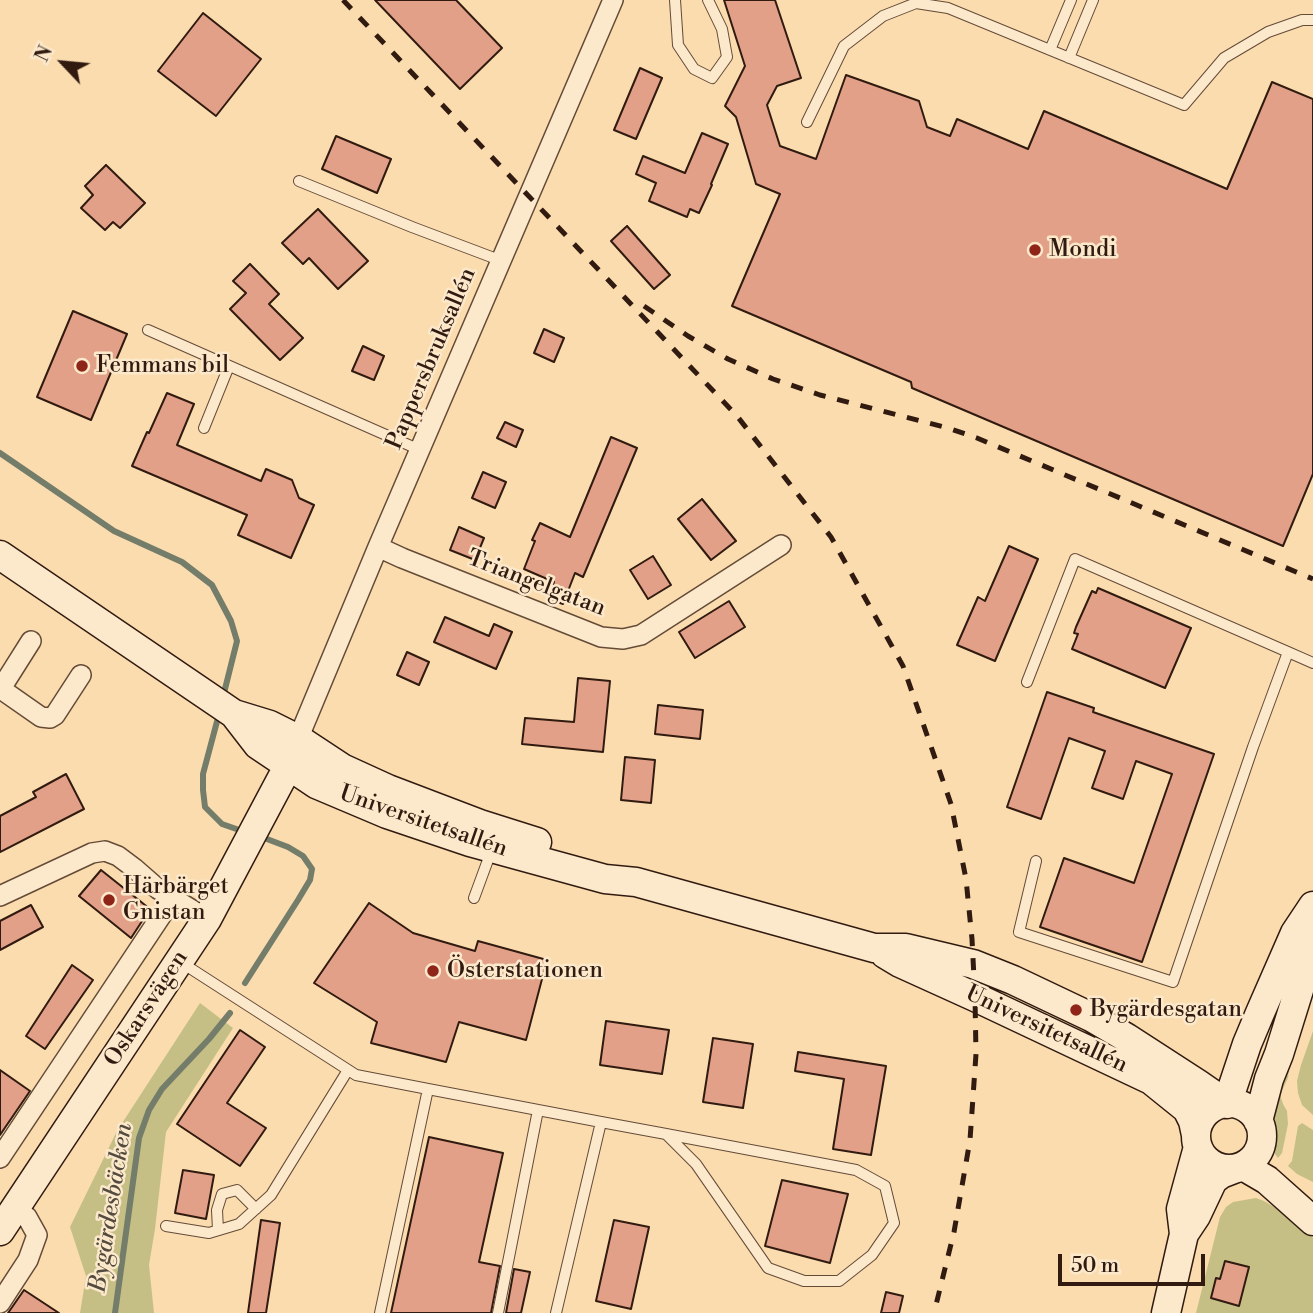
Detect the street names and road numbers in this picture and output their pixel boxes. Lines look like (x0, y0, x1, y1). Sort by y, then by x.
street label: Pappersbruksallén (381, 264, 483, 454)
street label: Triangelgatan (463, 545, 609, 623)
street label: Universitetsallén (335, 780, 511, 864)
street label: Oskarsvägen (99, 946, 195, 1072)
street label: Universitetsallén (960, 980, 1132, 1080)

